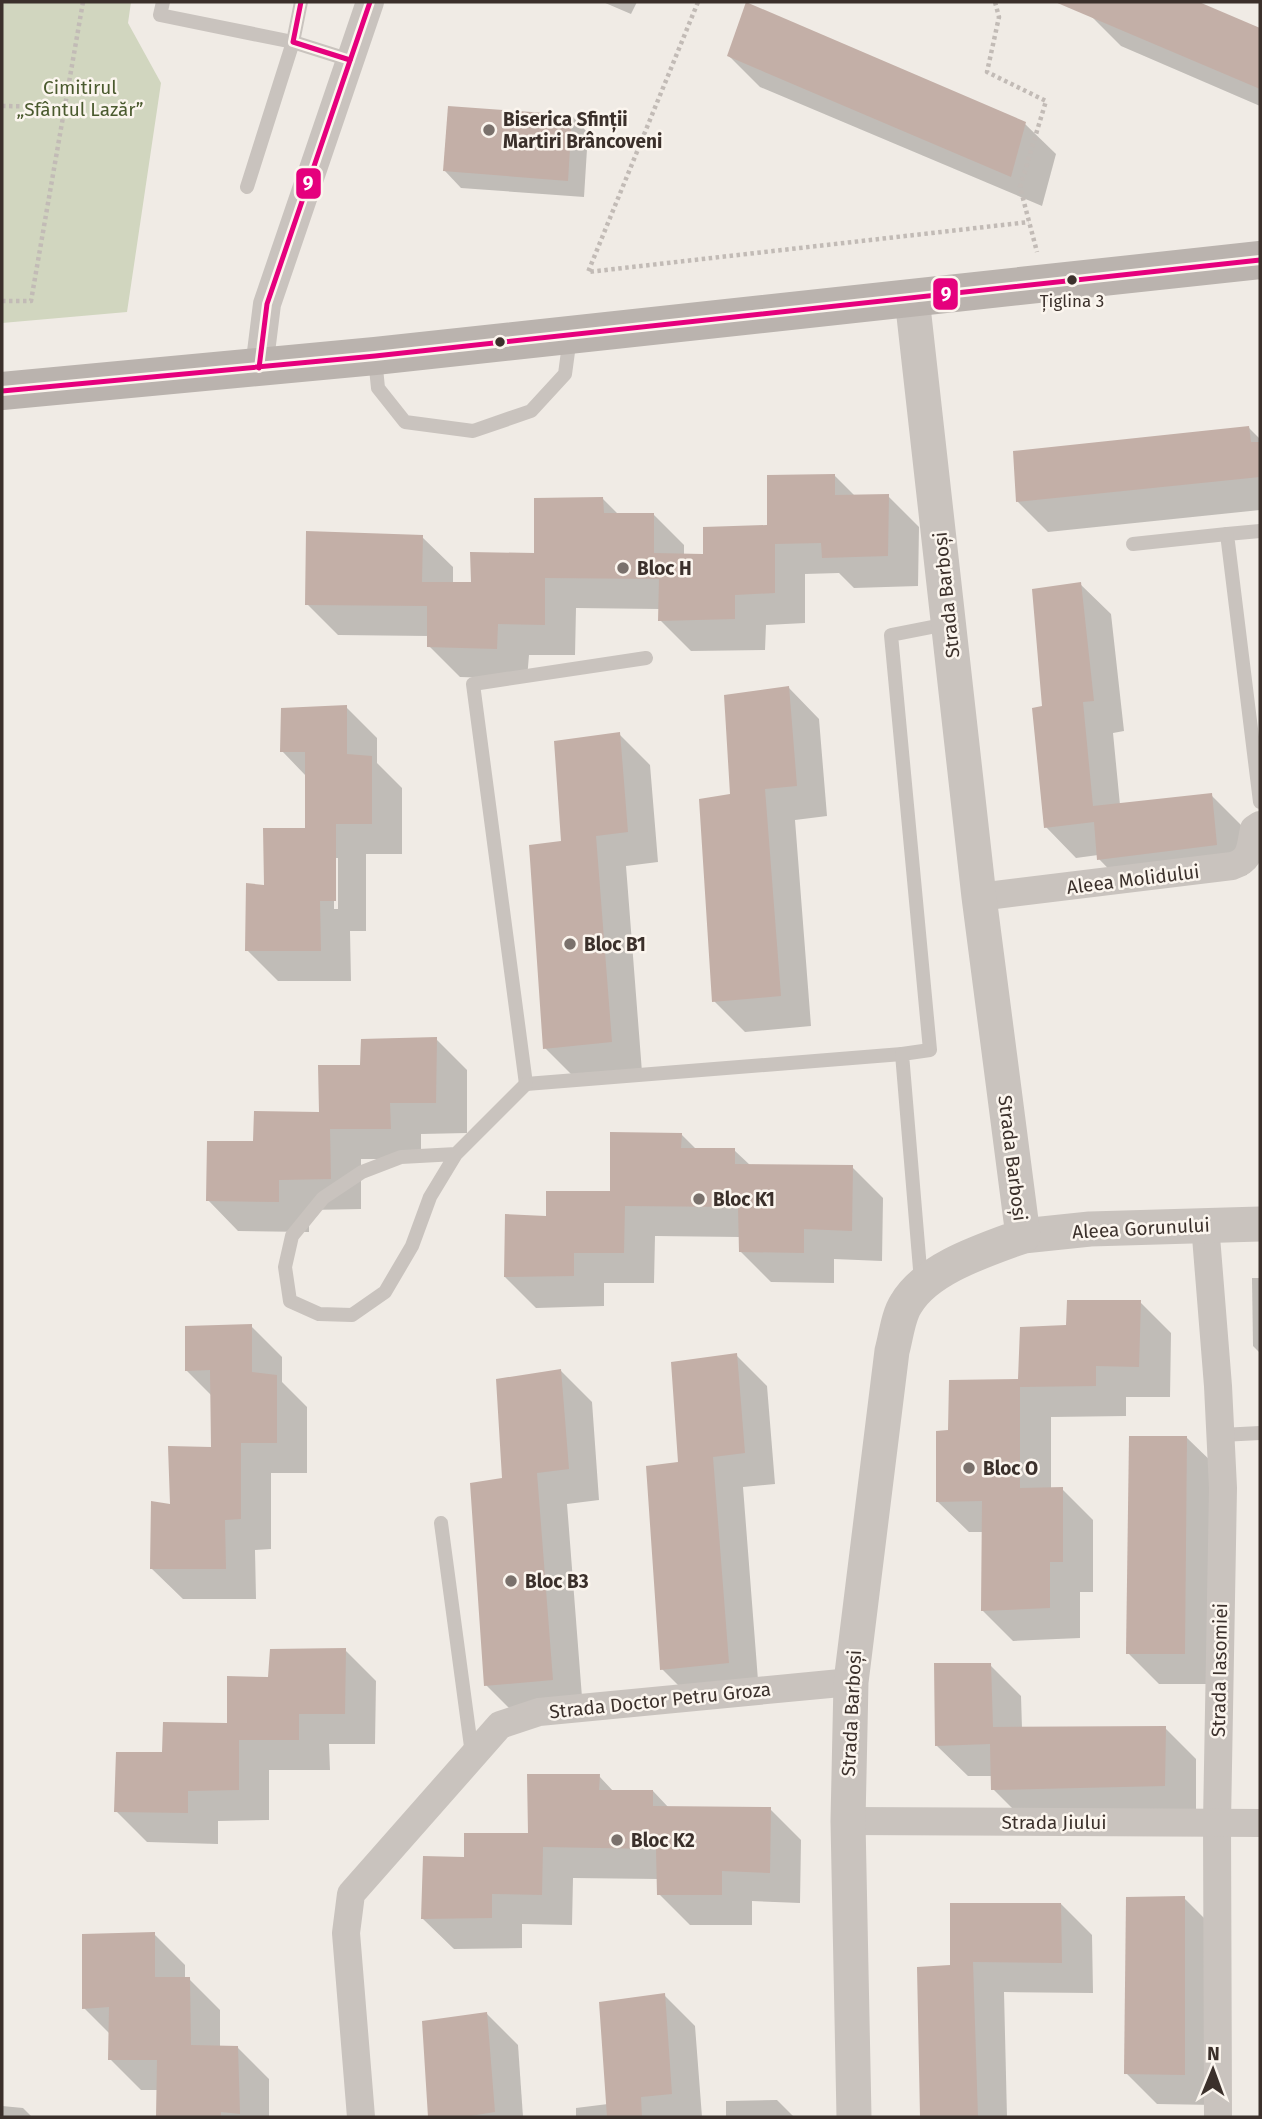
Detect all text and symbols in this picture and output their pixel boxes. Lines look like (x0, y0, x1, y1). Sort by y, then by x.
park label: Cimitirul „Sfântul Lazăr” (17, 76, 143, 121)
place label: Biserica Sfinții Martiri Brâncoveni (503, 108, 662, 153)
marker: Biserica Sfinții Martiri Brâncoveni (481, 122, 497, 138)
line badge: 9 (295, 167, 322, 200)
text: 9 (303, 172, 314, 195)
marker: Țiglina 3 (1065, 273, 1079, 287)
line badge: 9 (932, 277, 959, 311)
text: 9 (941, 283, 952, 306)
place label: Țiglina 3 (1040, 291, 1104, 312)
unlabelled marker (493, 335, 507, 349)
street label: Strada Barboși (928, 531, 966, 659)
place label: Bloc H (637, 557, 692, 580)
marker: Bloc H (615, 560, 631, 576)
street label: Aleea Molidului (1065, 860, 1201, 899)
place label: Bloc B1 (584, 933, 646, 956)
marker: Bloc B1 (562, 936, 578, 952)
street label: Strada Barboși (992, 1094, 1032, 1223)
place label: Bloc K1 (713, 1188, 775, 1211)
marker: Bloc K1 (691, 1191, 707, 1207)
street label: Aleea Gorunului (1072, 1213, 1210, 1244)
place label: Bloc O (983, 1457, 1038, 1480)
marker: Bloc O (961, 1460, 977, 1476)
place label: Bloc B3 (525, 1570, 589, 1593)
marker: Bloc B3 (503, 1573, 519, 1589)
street label: Strada Iasomiei (1207, 1603, 1232, 1737)
street label: Strada Barboși (837, 1649, 867, 1777)
street label: Strada Doctor Petru Groza (548, 1677, 772, 1724)
street label: Strada Jiului (1001, 1811, 1107, 1834)
place label: Bloc K2 (631, 1829, 695, 1852)
marker: Bloc K2 (609, 1832, 625, 1848)
north arrow (1178, 2035, 1248, 2105)
text: N (1207, 2042, 1220, 2065)

